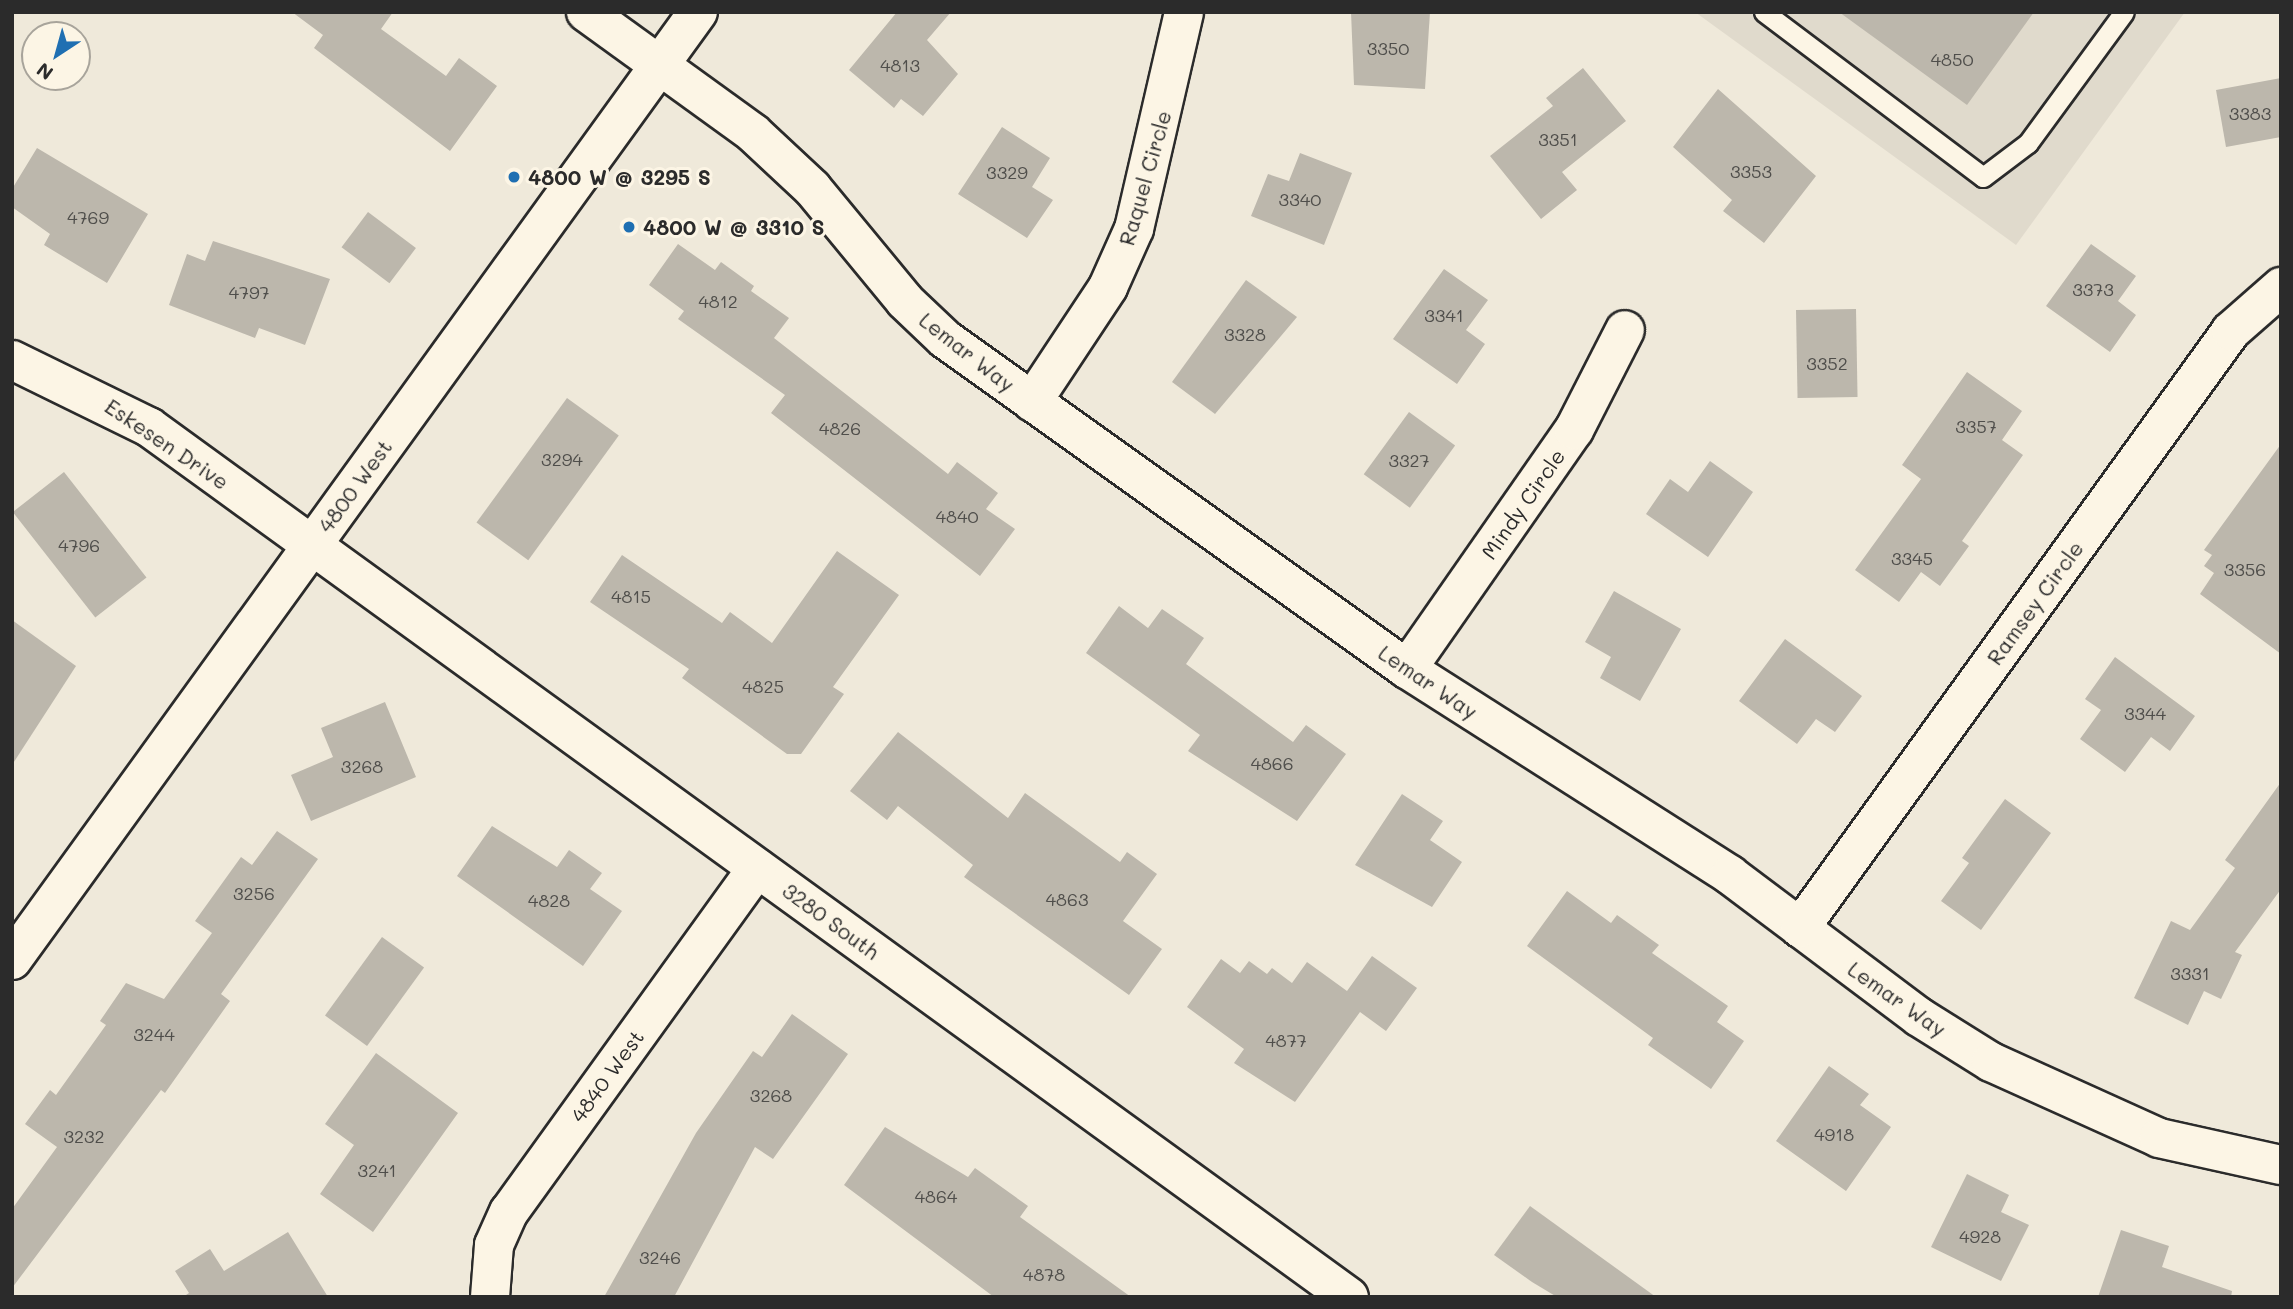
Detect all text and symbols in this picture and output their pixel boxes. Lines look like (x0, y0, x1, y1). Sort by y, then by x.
north arrow (21, 21, 91, 91)
house number: 3350 (1367, 37, 1409, 59)
house number: 4850 (1930, 48, 1974, 70)
house number: 4813 (880, 54, 920, 76)
text: N (31, 57, 58, 86)
house number: 3383 (2229, 102, 2271, 124)
street label: Raquel Circle (1114, 108, 1176, 248)
house number: 3351 (1538, 128, 1578, 150)
house number: 3353 (1730, 160, 1772, 182)
house number: 3329 (986, 161, 1028, 183)
place label: 4800 W @ 3295 S (528, 164, 711, 190)
marker: 4800 W @ 3295 S (506, 169, 522, 185)
house number: 3340 (1279, 188, 1321, 210)
house number: 4769 (67, 206, 109, 228)
place label: 4800 W @ 3310 S (643, 214, 825, 240)
marker: 4800 W @ 3310 S (621, 219, 637, 235)
house number: 3373 (2072, 278, 2114, 300)
house number: 4797 (228, 281, 270, 303)
house number: 4812 (698, 290, 738, 312)
house number: 3341 (1424, 304, 1464, 326)
street label: Lemar Way (914, 307, 1020, 397)
house number: 3328 (1224, 323, 1266, 345)
house number: 3352 (1806, 352, 1848, 374)
street label: Eskesen Drive (100, 393, 234, 495)
house number: 3357 (1955, 415, 1997, 437)
house number: 4826 (819, 417, 861, 439)
street label: 4800 West (313, 435, 397, 537)
street label: Mindy Circle (1476, 444, 1570, 564)
house number: 3294 (541, 448, 583, 470)
house number: 3327 (1388, 449, 1430, 471)
house number: 4840 (935, 505, 979, 527)
house number: 4796 (58, 534, 100, 556)
street label: Ramsey Circle (1982, 536, 2088, 670)
house number: 3345 (1891, 547, 1933, 569)
house number: 3356 (2224, 558, 2266, 580)
house number: 4815 (611, 585, 651, 607)
street label: Lemar Way (1374, 640, 1482, 724)
house number: 4825 (742, 675, 784, 697)
house number: 3344 (2124, 702, 2166, 724)
house number: 4866 (1250, 752, 1294, 774)
house number: 3268 (341, 755, 383, 777)
street label: 3280 South (778, 878, 884, 964)
house number: 3256 (233, 882, 275, 904)
house number: 4863 (1046, 888, 1088, 910)
house number: 4828 (528, 889, 570, 911)
street label: Lemar Way (1843, 956, 1951, 1042)
house number: 3331 (2170, 962, 2210, 984)
house number: 3244 (133, 1023, 175, 1045)
street label: 4840 West (565, 1025, 649, 1127)
house number: 4877 (1265, 1029, 1307, 1051)
house number: 3268 (750, 1084, 792, 1106)
house number: 4918 (1814, 1123, 1854, 1145)
house number: 3232 (63, 1125, 105, 1147)
house number: 3241 (357, 1159, 397, 1181)
house number: 4864 (915, 1185, 957, 1207)
house number: 4928 (1959, 1225, 2001, 1247)
house number: 3246 (639, 1246, 681, 1268)
house number: 4878 (1023, 1263, 1065, 1285)

